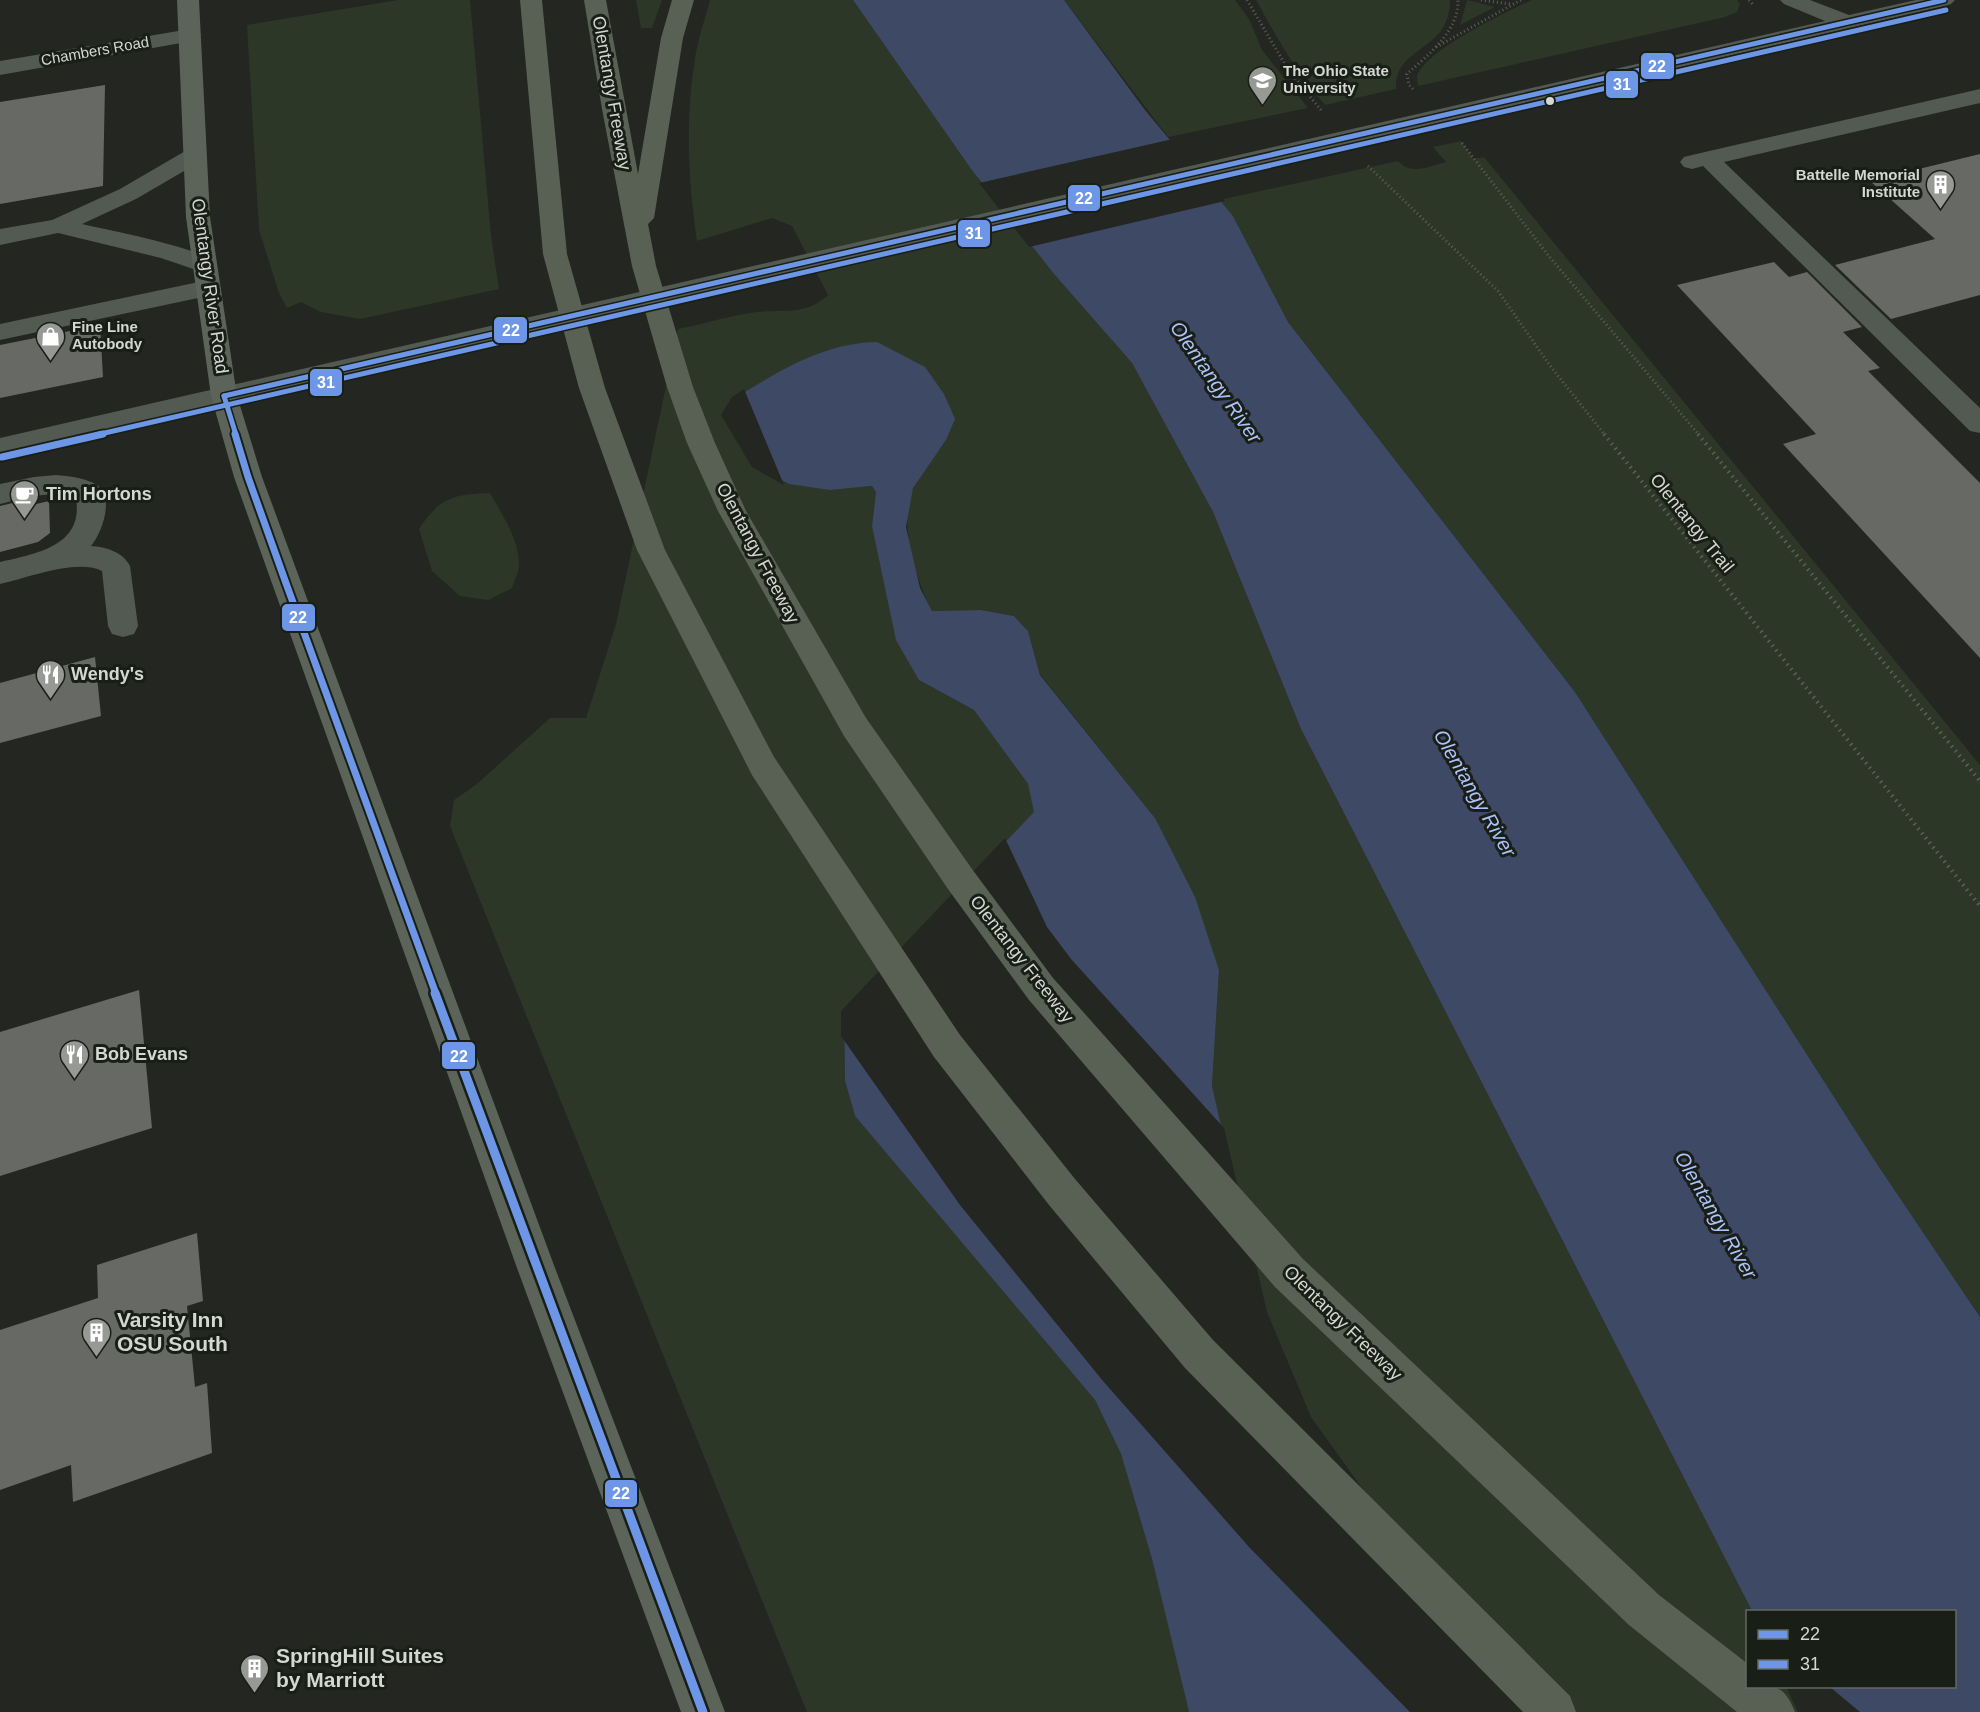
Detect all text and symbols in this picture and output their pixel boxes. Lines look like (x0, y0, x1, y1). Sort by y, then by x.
street label: Olentangy Freeway (589, 14, 635, 172)
street label: Chambers Road (40, 33, 150, 68)
line badge: 22 (1640, 52, 1675, 80)
text: 22 (1648, 58, 1666, 75)
place label: The Ohio State University (1283, 62, 1389, 96)
school or university icon: The Ohio State University (1246, 64, 1278, 106)
line badge: 31 (1605, 70, 1639, 99)
text: 31 (1613, 76, 1631, 93)
unlabelled marker (1544, 95, 1556, 107)
place label: Battelle Memorial Institute (1796, 166, 1920, 200)
building icon: Battelle Memorial Institute (1925, 168, 1957, 210)
line badge: 22 (1067, 184, 1101, 212)
text: 22 (1075, 190, 1093, 207)
street label: Olentangy River Road (188, 197, 232, 375)
line badge: 31 (957, 219, 991, 248)
text: 31 (965, 225, 983, 242)
line badge: 22 (493, 316, 528, 344)
water label: Olentangy River (1166, 317, 1267, 448)
place label: Fine Line Autobody (72, 318, 143, 352)
shop icon: Fine Line Autobody (35, 320, 67, 362)
text: 22 (502, 322, 520, 339)
line badge: 31 (309, 368, 343, 397)
text: 31 (317, 374, 335, 391)
street label: Olentangy Trail (1646, 470, 1738, 576)
cafe icon: Tim Hortons (9, 478, 41, 520)
street label: Olentangy Freeway (713, 479, 803, 627)
place label: Tim Hortons (46, 484, 152, 504)
line badge: 22 (281, 603, 316, 632)
text: 22 (289, 609, 307, 626)
restaurant icon: Wendy's (34, 658, 66, 700)
place label: Wendy's (71, 664, 144, 684)
water label: Olentangy River (1430, 725, 1521, 862)
street label: Olentangy Freeway (966, 891, 1078, 1027)
restaurant icon: Bob Evans (58, 1038, 90, 1080)
line badge: 22 (441, 1041, 476, 1070)
place label: Bob Evans (95, 1044, 188, 1064)
text: 22 (450, 1048, 468, 1065)
water label: Olentangy River (1671, 1147, 1762, 1284)
street label: Olentangy Freeway (1280, 1262, 1406, 1384)
place label: Varsity Inn OSU South (117, 1308, 228, 1355)
building icon: Varsity Inn OSU South (80, 1316, 112, 1358)
line badge: 22 (604, 1479, 638, 1508)
text: 22 (612, 1485, 630, 1502)
legend (1746, 1610, 1956, 1688)
text: 22 (1800, 1624, 1820, 1644)
place label: SpringHill Suites by Marriott (276, 1644, 444, 1691)
building icon: SpringHill Suites by Marriott (239, 1652, 271, 1694)
text: 31 (1800, 1654, 1820, 1674)

